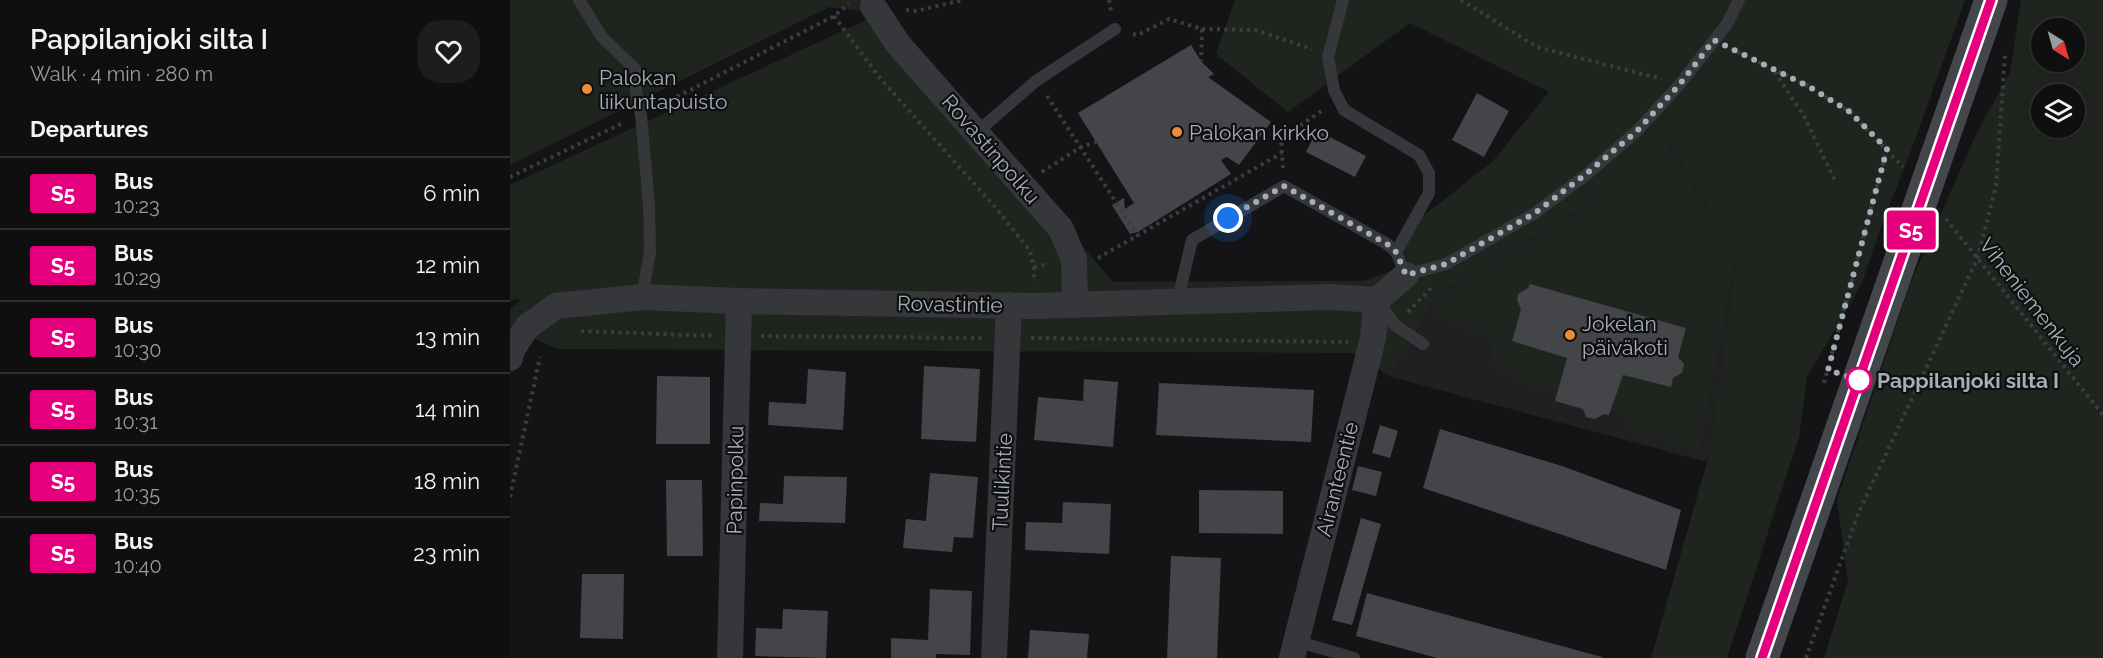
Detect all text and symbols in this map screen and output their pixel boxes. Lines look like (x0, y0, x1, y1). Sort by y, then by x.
north arrow (2031, 18, 2085, 72)
map controls (2031, 18, 2085, 138)
button: heart (417, 20, 480, 83)
text: Pappilanjoki silta I (30, 23, 268, 56)
text: Walk · 4 min · 280 m (30, 62, 213, 86)
place label: Palokan liikuntapuisto (599, 65, 728, 114)
marker: Palokan liikuntapuisto (580, 82, 594, 96)
button: layers (2031, 84, 2085, 138)
street label: Rovastinpolku (937, 89, 1045, 209)
text: Departures (30, 116, 148, 142)
place label: Palokan kirkko (1189, 120, 1329, 145)
marker: Palokan kirkko (1170, 125, 1184, 139)
text: Bus (114, 168, 153, 194)
text: 6 min (423, 180, 480, 206)
text: S5 (51, 181, 75, 206)
text: 10:23 (114, 194, 160, 218)
your location (1213, 203, 1243, 233)
line badge: S5 (1884, 210, 1938, 250)
text: S5 (1899, 218, 1923, 243)
street label: Viheniemenkuja (1974, 233, 2090, 371)
text: Bus (114, 240, 153, 266)
text: 12 min (416, 252, 480, 278)
text: S5 (51, 253, 75, 278)
text: 10:29 (114, 266, 161, 290)
street label: Rovastintie (897, 291, 1003, 317)
place label: Jokelan päiväkoti (1582, 311, 1668, 360)
text: Bus (114, 312, 153, 338)
text: 13 min (415, 324, 480, 350)
text: S5 (51, 325, 75, 350)
marker: Jokelan päiväkoti (1563, 328, 1577, 342)
text: 10:30 (114, 338, 161, 362)
marker: Pappilanjoki silta I (1846, 367, 1872, 393)
place label: Pappilanjoki silta I (1877, 368, 2059, 393)
text: Bus (114, 384, 153, 410)
text: 14 min (415, 396, 480, 422)
text: S5 (51, 397, 75, 422)
text: 10:31 (114, 410, 158, 434)
street label: Airanteentie (1311, 419, 1363, 539)
street label: Papinpolku (722, 425, 748, 535)
street label: Tuulikintie (987, 432, 1017, 532)
text: Bus (114, 456, 153, 482)
text: 18 min (414, 468, 480, 494)
text: S5 (51, 469, 75, 494)
text: 10:35 (114, 482, 160, 506)
text: Bus (114, 528, 153, 554)
text: 23 min (413, 540, 480, 566)
text: S5 (51, 541, 75, 566)
text: 10:40 (114, 554, 162, 578)

